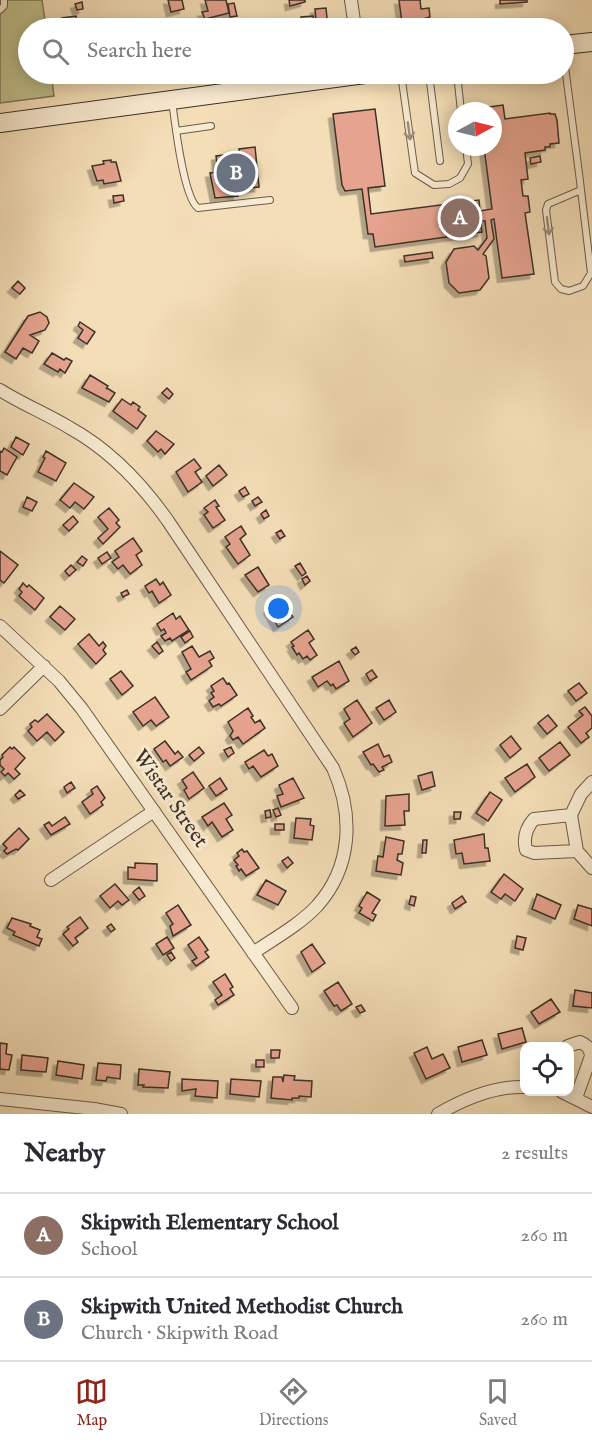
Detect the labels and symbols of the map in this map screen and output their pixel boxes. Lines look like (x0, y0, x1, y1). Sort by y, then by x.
north arrow (448, 102, 502, 156)
one-way arrow (404, 121, 415, 141)
pin: B (216, 150, 256, 195)
pin: A (440, 196, 480, 240)
one-way arrow (542, 216, 553, 236)
your location (264, 594, 293, 623)
street label: Wistar Street (126, 745, 214, 853)

